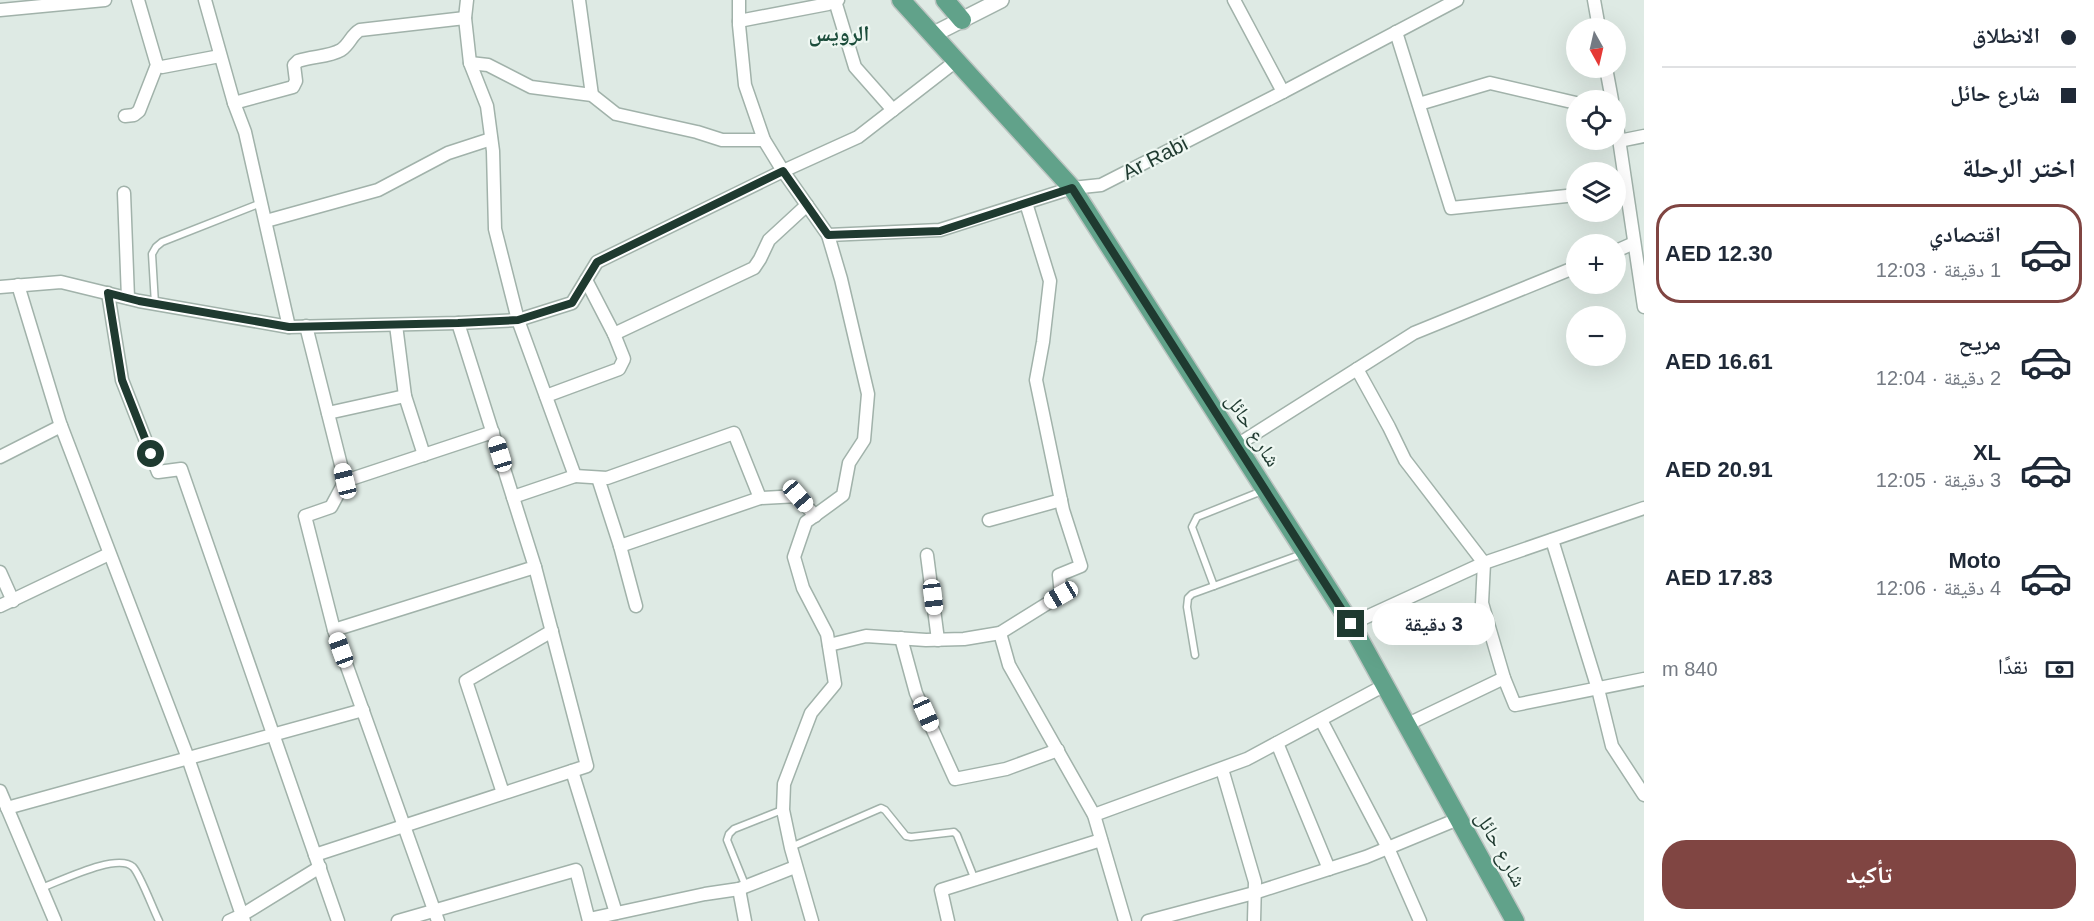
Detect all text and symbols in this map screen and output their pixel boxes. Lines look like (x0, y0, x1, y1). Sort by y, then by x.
north arrow (1566, 18, 1626, 78)
map controls (1566, 18, 1626, 366)
district label: الرويس (808, 21, 870, 47)
text: الانطلاق (1972, 23, 2040, 48)
text: شارع حائل (1950, 81, 2040, 106)
button: locate (1566, 90, 1626, 150)
street label: Ar Rabi (1118, 131, 1191, 184)
text: اختر الرحلة (1962, 153, 2076, 183)
button: layers (1566, 162, 1626, 222)
text: اقتصادي (1929, 222, 2001, 247)
icon: car (2019, 227, 2073, 281)
button: + (1566, 234, 1626, 294)
text: AED 12.30 (1665, 241, 1773, 266)
text: 1 دقيقة · 12:03 (1876, 259, 2001, 281)
button: − (1566, 306, 1626, 366)
text: مريح (1958, 330, 2001, 355)
icon: car (2019, 335, 2073, 389)
text: AED 16.61 (1665, 349, 1773, 374)
text: 2 دقيقة · 12:04 (1876, 367, 2001, 389)
street label: شارع حائل (1220, 389, 1286, 472)
car (486, 434, 514, 474)
route start (137, 440, 164, 467)
text: XL (1973, 440, 2001, 465)
icon: car (2019, 443, 2073, 497)
text: AED 20.91 (1665, 457, 1773, 482)
car (332, 461, 358, 501)
text: 3 دقيقة · 12:05 (1876, 469, 2001, 491)
car (779, 477, 817, 515)
text: Moto (1948, 548, 2001, 573)
icon: car (2019, 551, 2073, 605)
text: AED 17.83 (1665, 565, 1773, 590)
text: 4 دقيقة · 12:06 (1876, 577, 2001, 599)
car (922, 578, 944, 616)
car (1041, 578, 1081, 612)
callout: 3 دقيقة (1372, 603, 1495, 645)
route end (1337, 610, 1364, 637)
text: 3 دقيقة (1404, 613, 1463, 635)
car (326, 630, 356, 670)
icon: cash (2043, 653, 2076, 686)
text: نقدًا (1998, 654, 2028, 679)
text: 840 m (1662, 658, 1718, 680)
car (910, 694, 942, 734)
street label: شارع حائل (1470, 807, 1532, 891)
button: تأكيد (1662, 840, 2076, 909)

